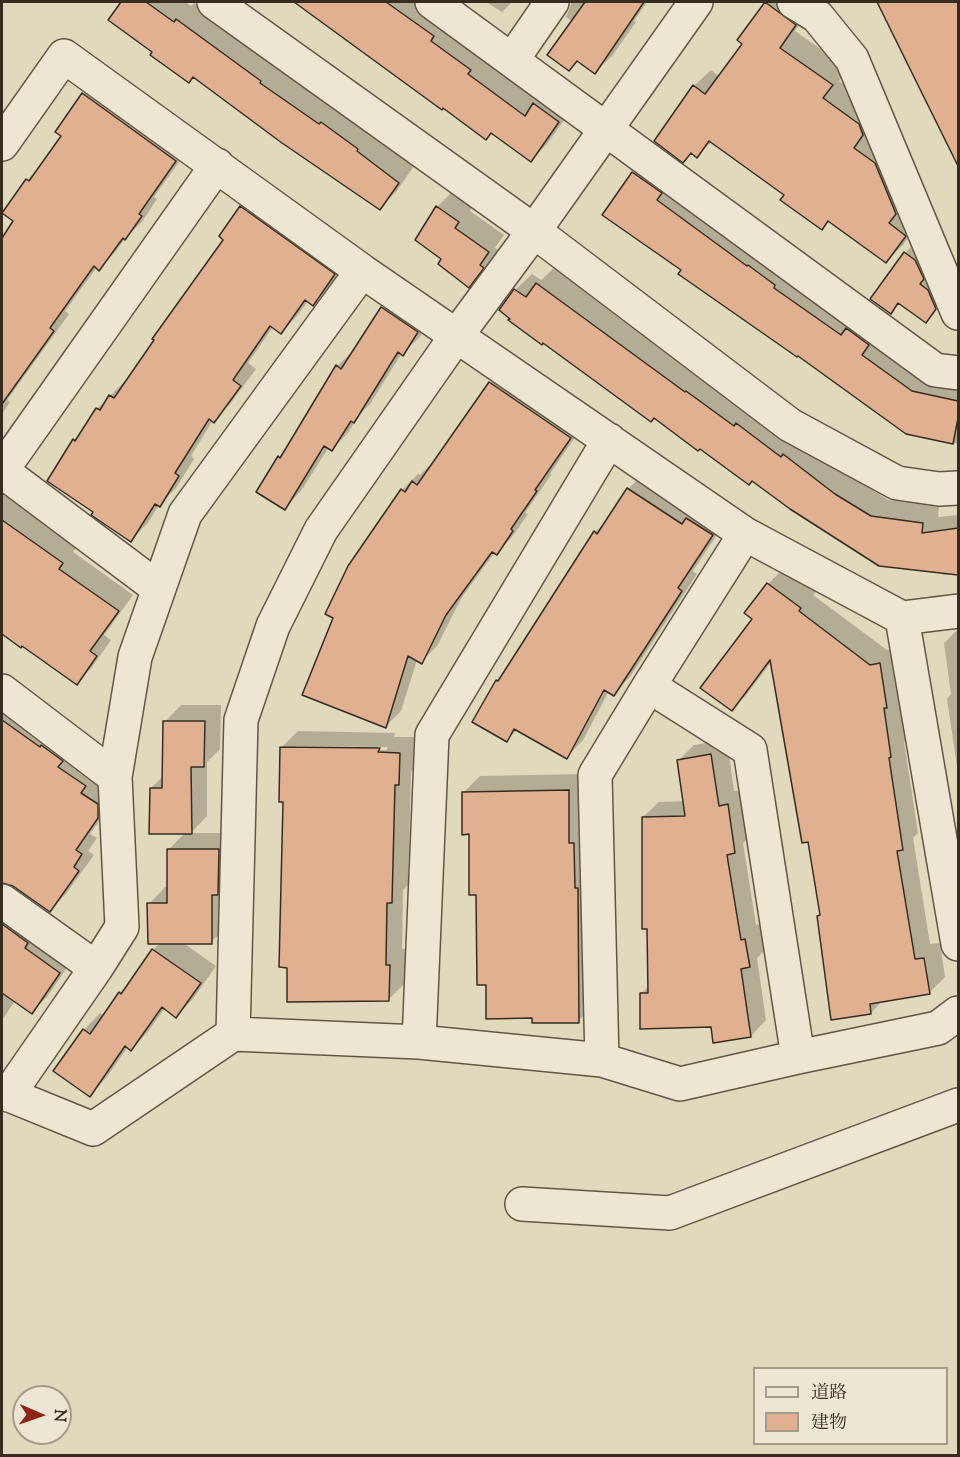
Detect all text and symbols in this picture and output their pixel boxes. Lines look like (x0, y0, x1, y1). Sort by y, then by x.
legend (753, 1367, 948, 1445)
text: 道路 (811, 1381, 847, 1407)
north arrow (12, 1385, 72, 1445)
text: N (47, 1409, 70, 1422)
text: 建物 (811, 1411, 847, 1437)

